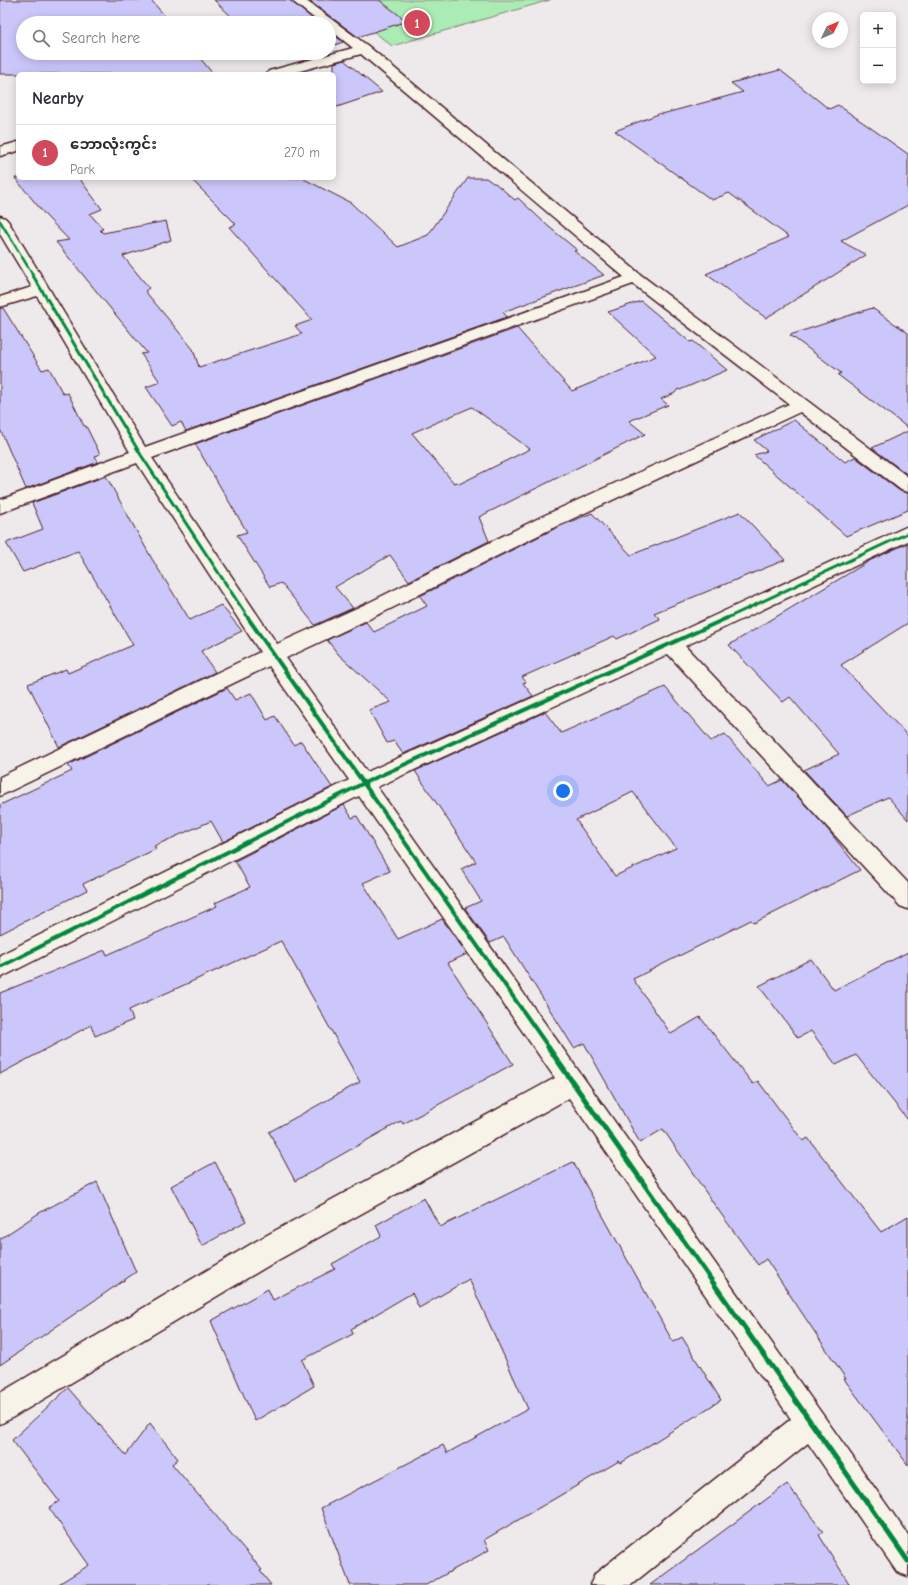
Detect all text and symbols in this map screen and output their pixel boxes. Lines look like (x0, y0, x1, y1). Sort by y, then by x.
pin: 1 (404, 8, 430, 38)
north arrow (812, 12, 848, 48)
map controls (860, 12, 896, 84)
button: + (860, 12, 896, 48)
search box (16, 16, 336, 60)
icon: search (30, 27, 52, 49)
text: Search here (62, 29, 140, 47)
button: − (860, 48, 896, 84)
text: Nearby (32, 89, 83, 108)
text: ဘောလုံးကွင်း (70, 135, 157, 153)
text: 1 (42, 145, 48, 160)
text: 270 m (284, 145, 320, 160)
text: Park (70, 162, 95, 177)
your location (553, 781, 573, 801)

